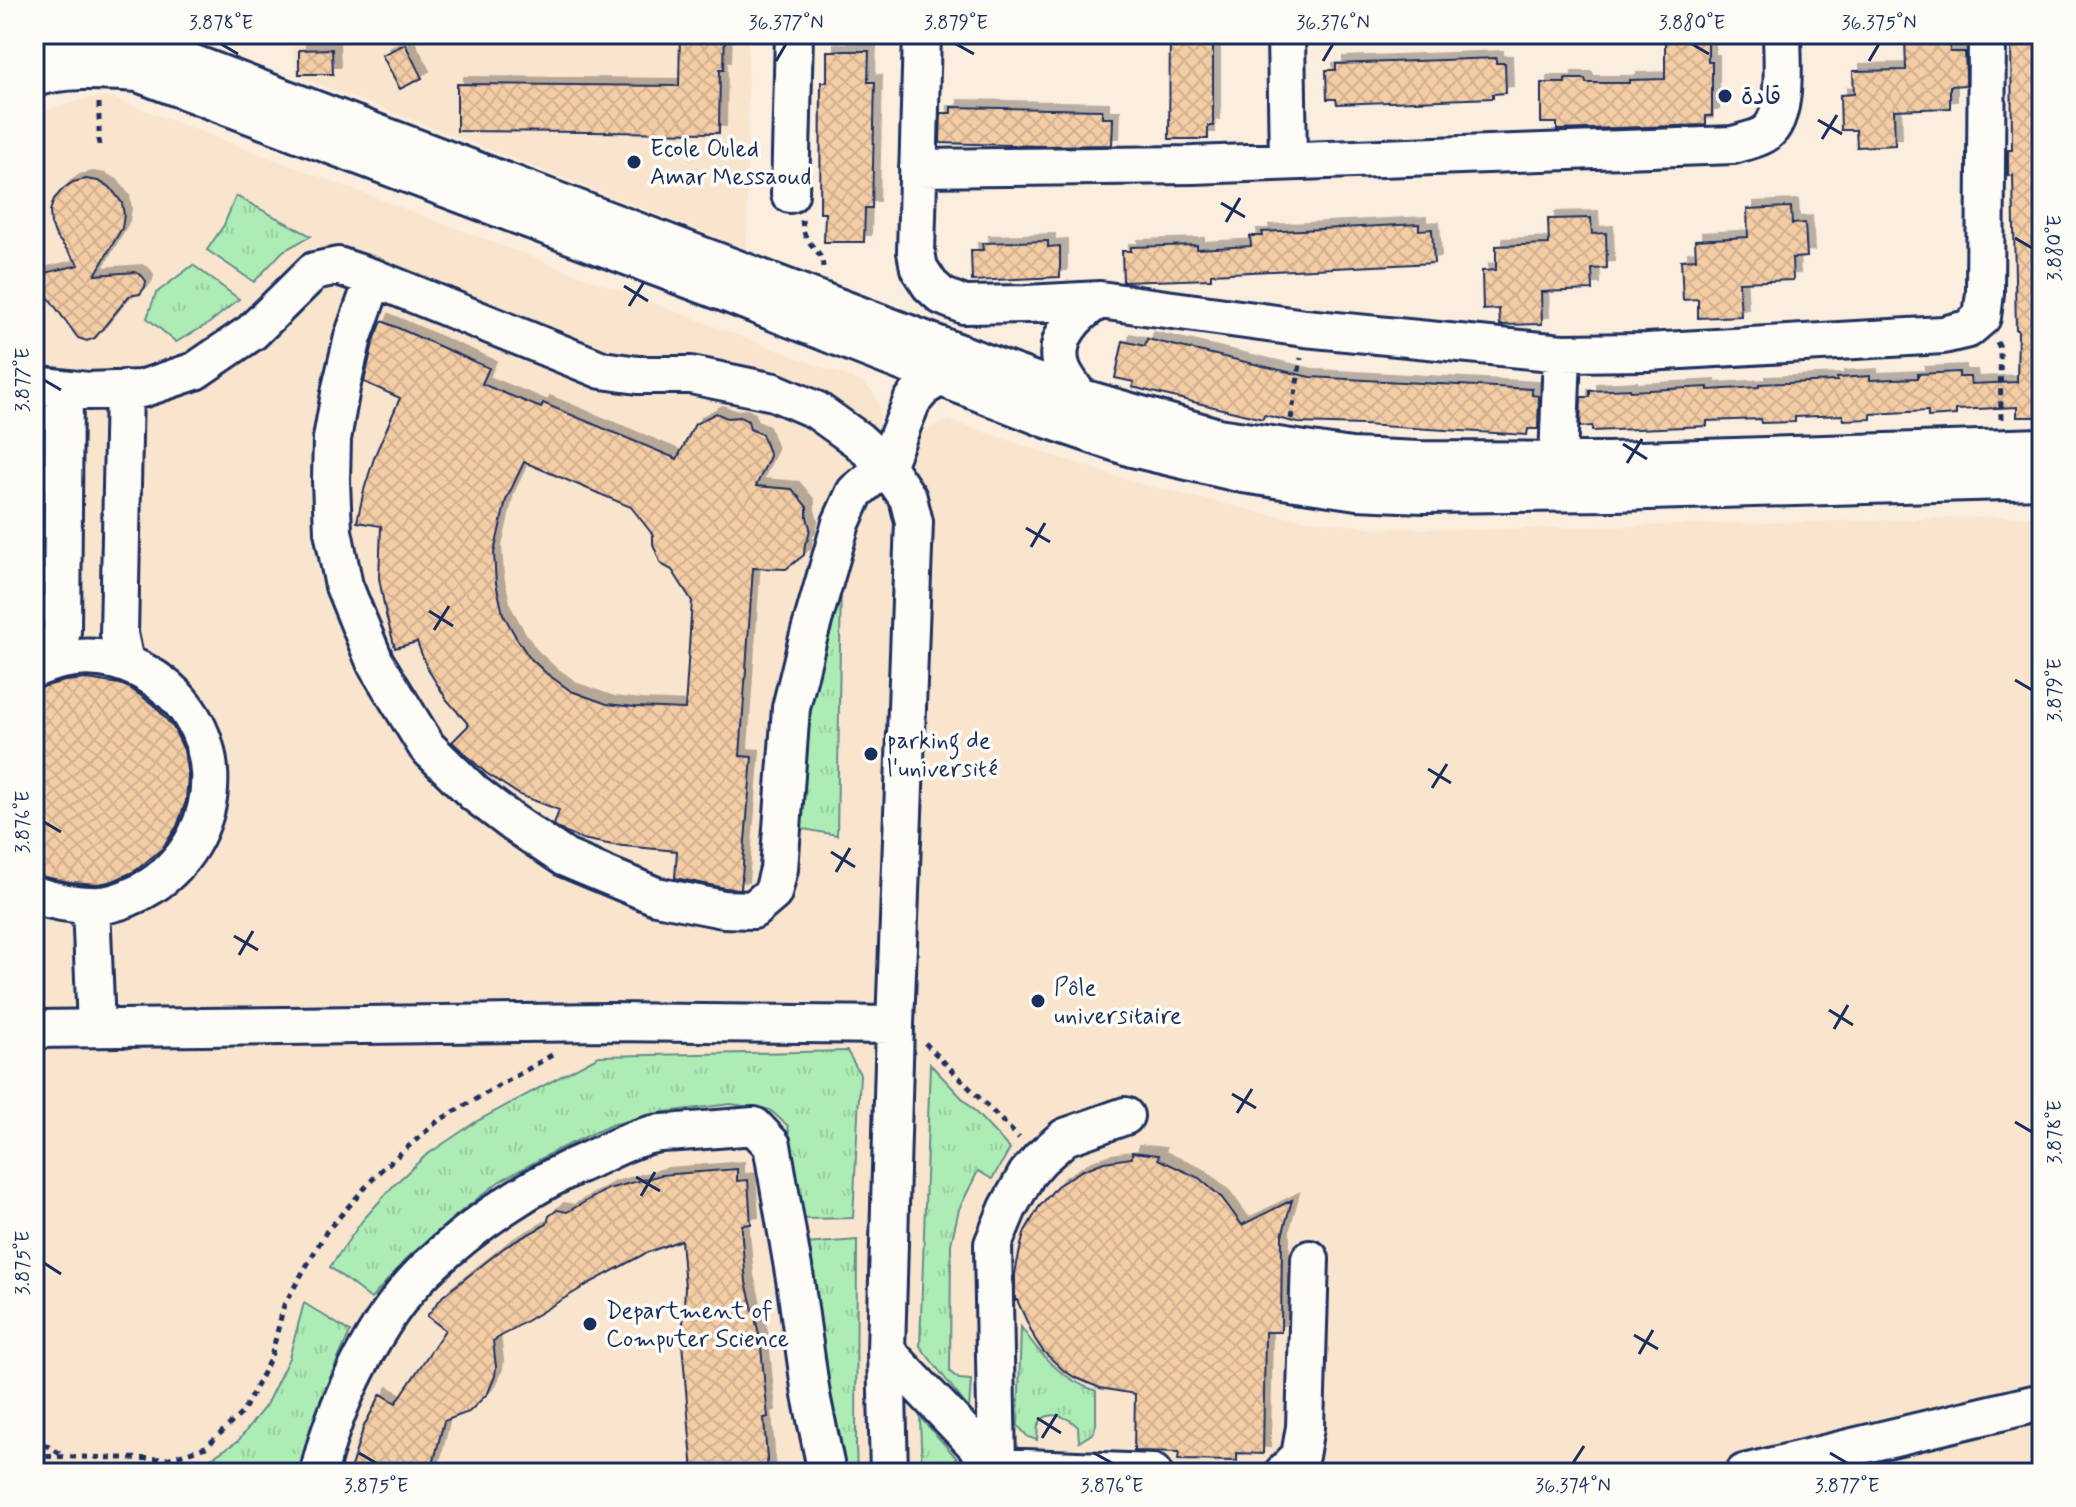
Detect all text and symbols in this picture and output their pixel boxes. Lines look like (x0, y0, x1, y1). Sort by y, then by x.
text: 3.878°E (189, 10, 253, 37)
text: 36.377°N (748, 10, 824, 37)
text: 3.879°E (924, 10, 988, 37)
text: 36.376°N (1296, 10, 1370, 37)
text: 3.880°E (1659, 10, 1725, 37)
text: 36.375°N (1841, 10, 1917, 37)
place label: قادة (1741, 82, 1781, 113)
marker: قادة (1716, 87, 1734, 105)
place label: Ecole Ouled Amar Messaoud (650, 134, 811, 193)
marker: Ecole Ouled Amar Messaoud (625, 153, 643, 171)
text: 3.880°E (2042, 215, 2069, 281)
text: 3.877°E (10, 348, 37, 412)
text: 3.879°E (2042, 658, 2069, 722)
place label: parking de l'université (887, 726, 998, 785)
marker: parking de l'université (862, 745, 880, 763)
text: 3.876°E (10, 791, 37, 853)
place label: Pôle universitaire (1054, 973, 1182, 1032)
marker: Pôle universitaire (1029, 992, 1047, 1010)
text: 3.878°E (2042, 1100, 2069, 1164)
text: 3.875°E (10, 1231, 37, 1295)
place label: Department of Computer Science (606, 1296, 789, 1355)
marker: Department of Computer Science (581, 1315, 599, 1333)
text: 3.875°E (344, 1473, 408, 1500)
text: 3.876°E (1081, 1473, 1143, 1500)
text: 36.374°N (1535, 1473, 1611, 1500)
text: 3.877°E (1815, 1473, 1879, 1500)

